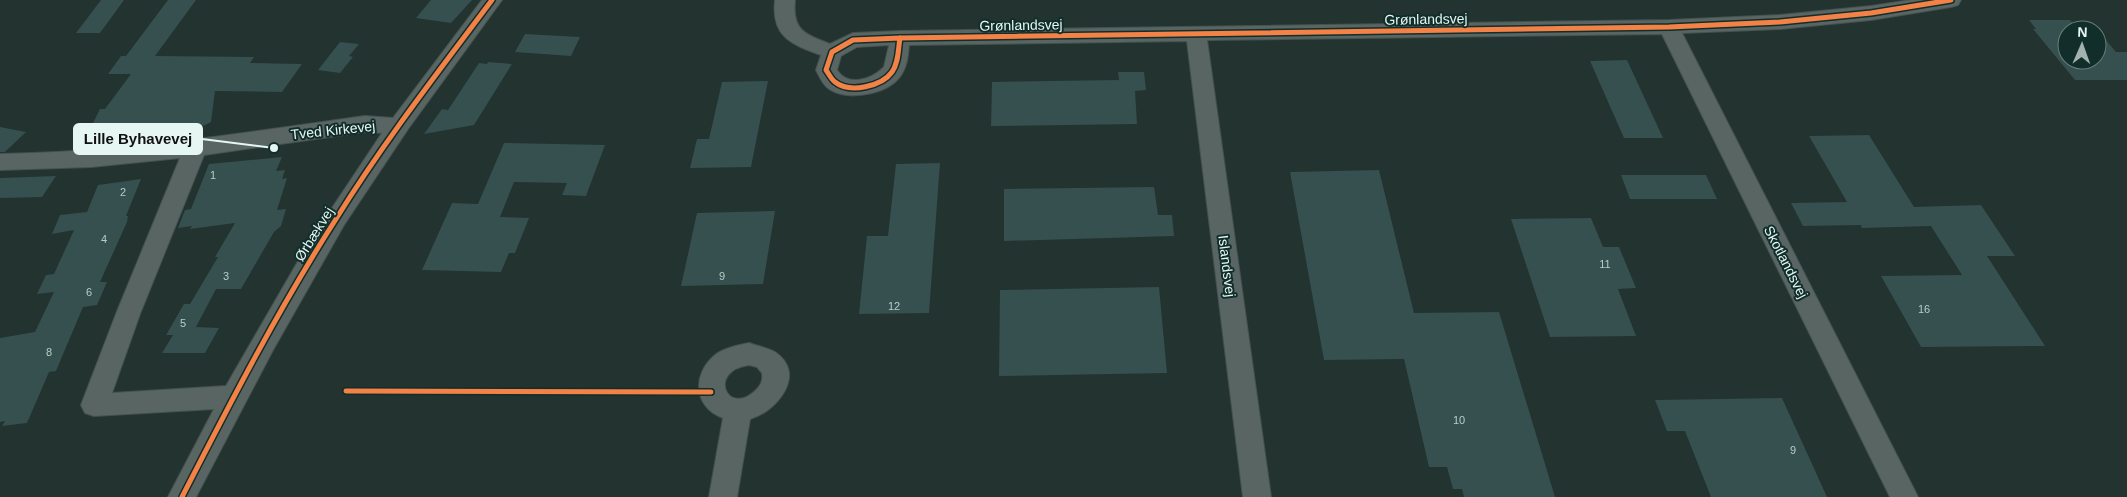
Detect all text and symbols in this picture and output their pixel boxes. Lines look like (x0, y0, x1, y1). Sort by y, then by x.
street label: Grønlandsvej (1384, 10, 1468, 28)
street label: Grønlandsvej (979, 16, 1063, 34)
north arrow (2057, 20, 2107, 70)
text: N (2077, 24, 2088, 40)
street label: Tved Kirkevej (290, 118, 376, 142)
callout: Lille Byhavevej (74, 124, 202, 154)
text: Lille Byhavevej (84, 130, 192, 147)
house number: 1 (210, 169, 216, 181)
house number: 2 (120, 186, 126, 198)
street label: Ørbækvej (291, 204, 337, 264)
street label: Skotlandsvej (1761, 223, 1811, 301)
house number: 4 (101, 233, 107, 245)
street label: Islandsvej (1215, 234, 1239, 298)
house number: 11 (1599, 258, 1611, 270)
house number: 3 (223, 270, 229, 282)
house number: 9 (719, 270, 725, 282)
house number: 6 (86, 286, 92, 298)
house number: 12 (888, 300, 900, 312)
house number: 16 (1918, 303, 1930, 315)
house number: 5 (180, 317, 186, 329)
house number: 8 (46, 346, 52, 358)
house number: 10 (1453, 414, 1465, 426)
house number: 9 (1790, 444, 1796, 456)

